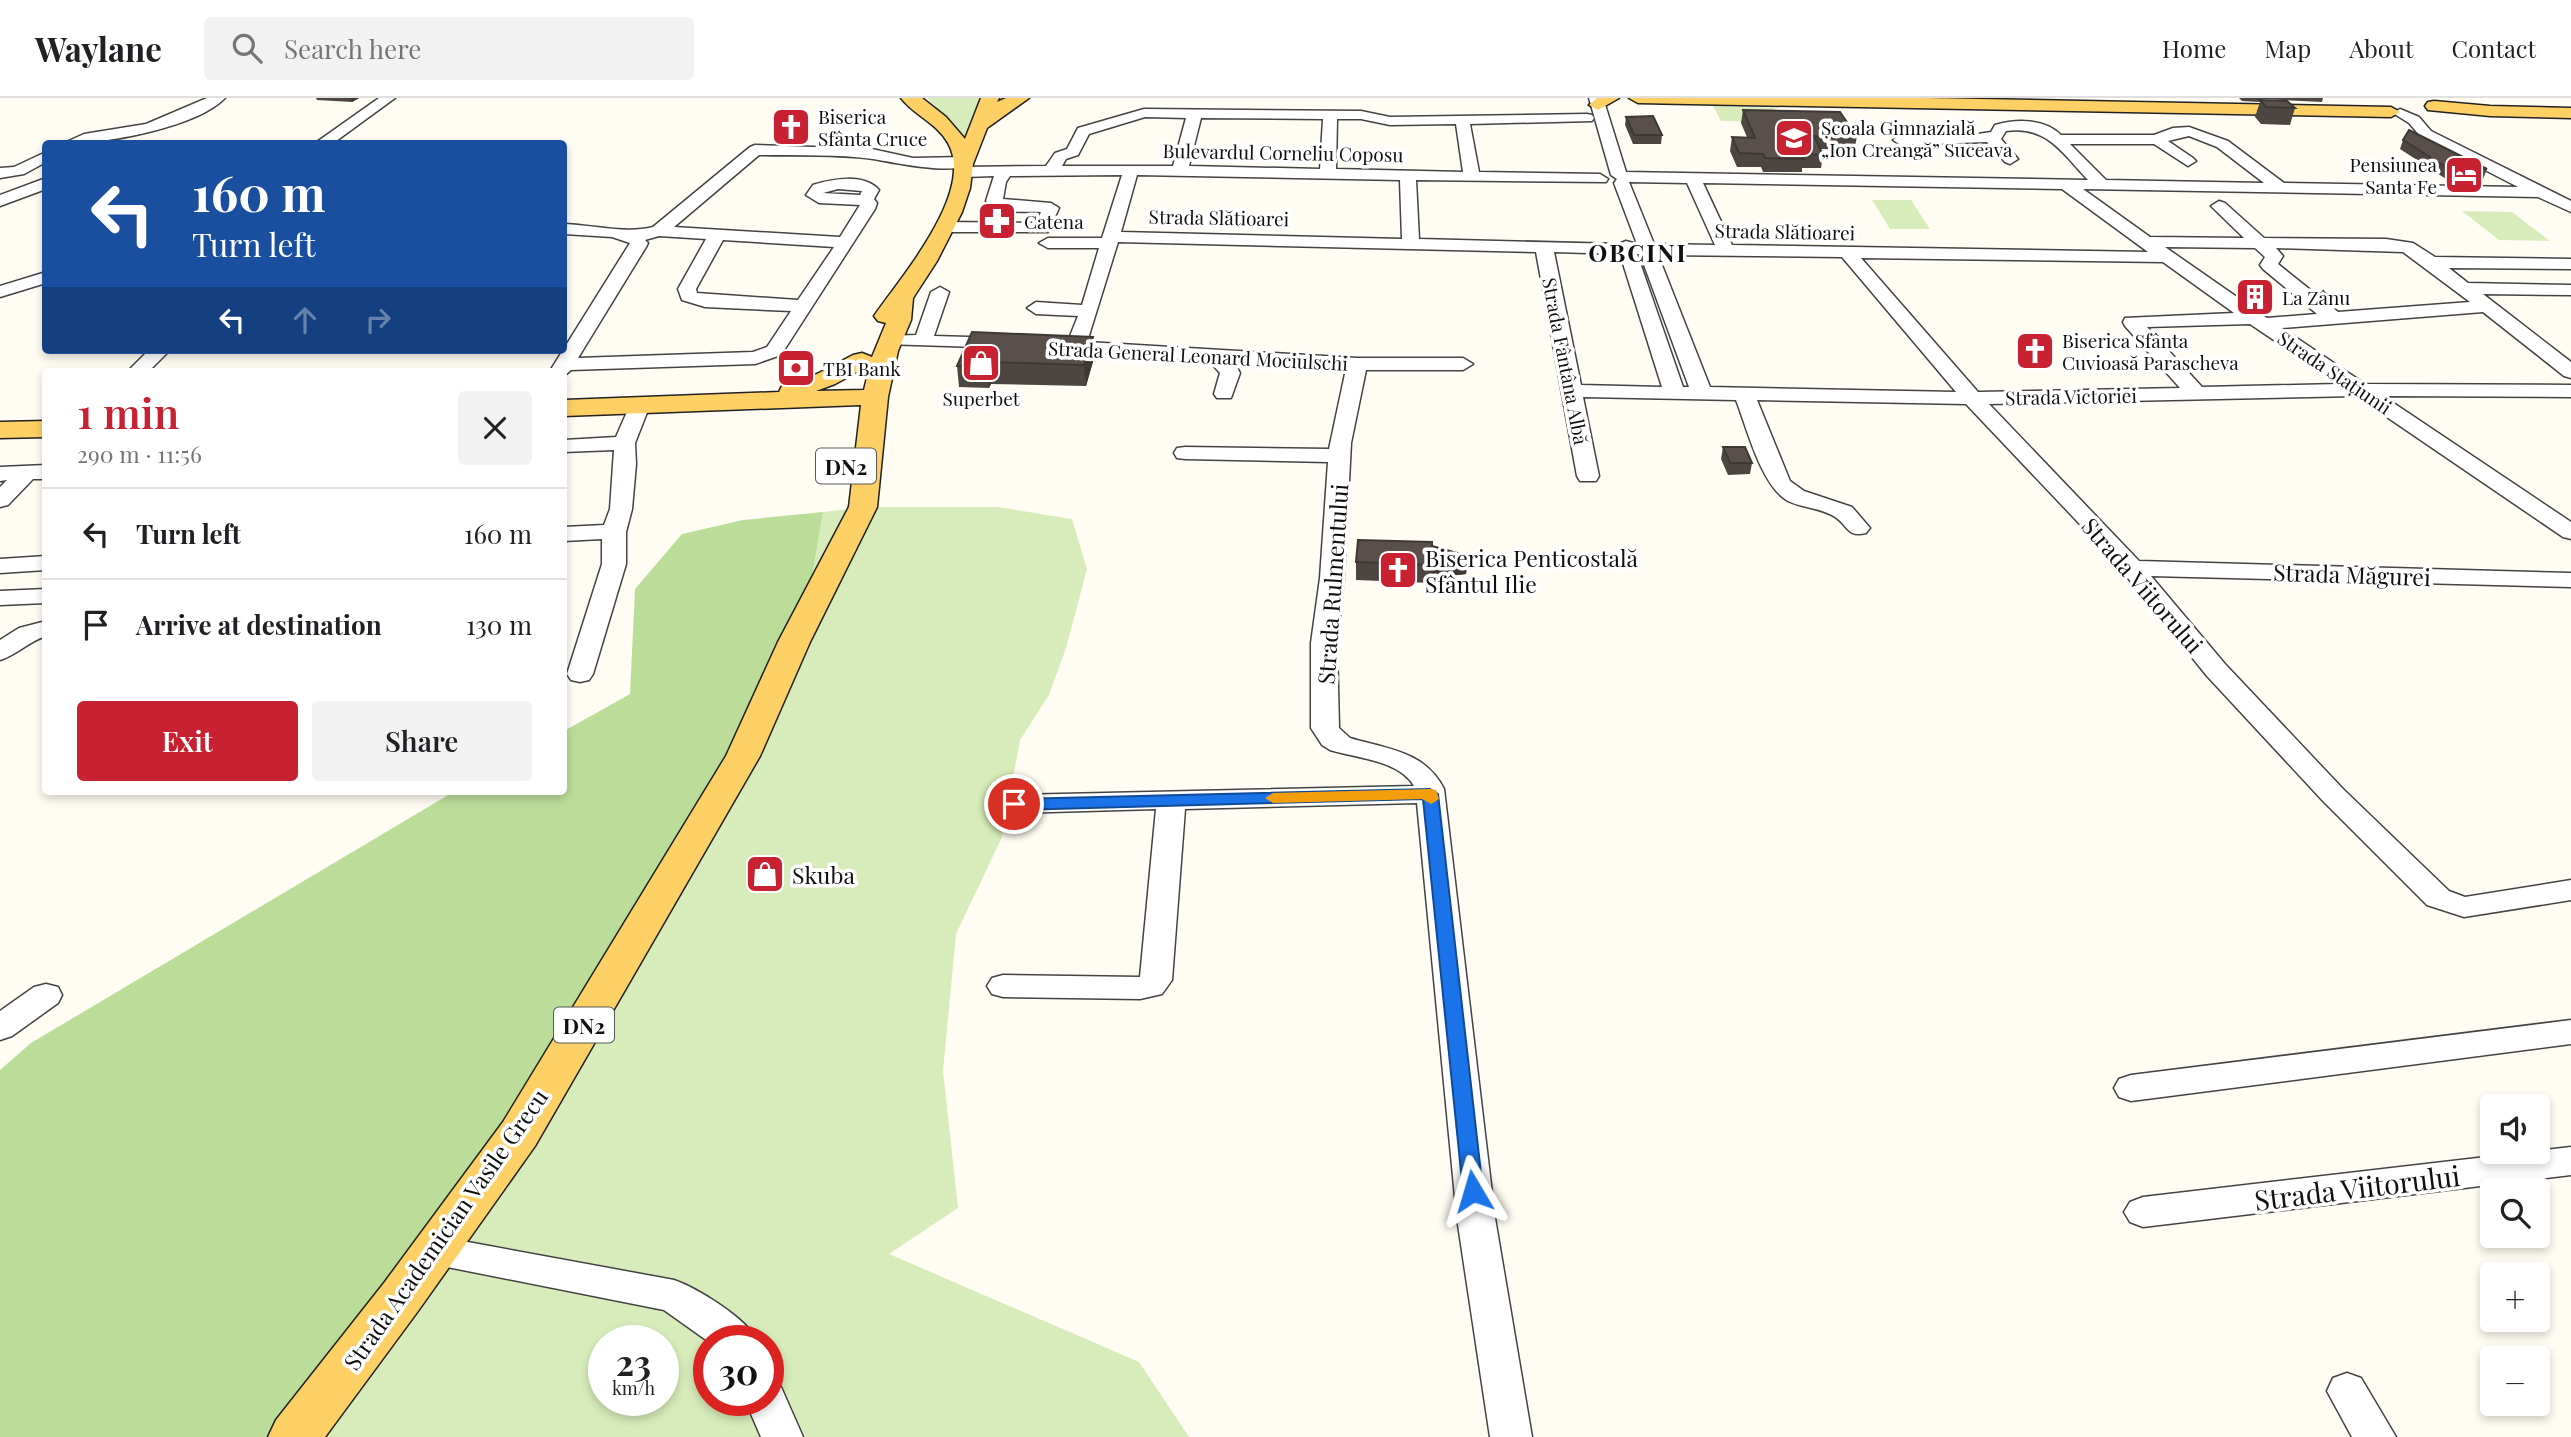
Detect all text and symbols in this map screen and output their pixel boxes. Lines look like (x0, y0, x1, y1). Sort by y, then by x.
search box (204, 17, 694, 80)
text: Waylane (35, 26, 162, 70)
icon: search (228, 29, 266, 67)
text: Search here (284, 31, 421, 66)
text: Home (2162, 32, 2226, 64)
text: Map (2264, 32, 2311, 64)
text: About (2349, 32, 2413, 64)
text: Contact (2451, 32, 2536, 64)
place label: Biserica Sfânta Cruce (818, 103, 927, 151)
church icon: Biserica Sfânta Cruce (770, 106, 812, 148)
place label: Școala Gimnazială „Ion Creangă” Suceava (1821, 114, 2013, 162)
school or university icon: Școala Gimnazială „Ion Creangă” Suceava (1773, 117, 1815, 159)
street label: Bulevardul Corneliu Coposu (1162, 137, 1404, 167)
place label: Pensiunea Santa Fe (2350, 151, 2438, 199)
hotel icon: Pensiunea Santa Fe (2443, 154, 2485, 196)
text: 160 m (192, 159, 326, 224)
icon: left (77, 168, 168, 259)
pharmacy icon: Catena (976, 200, 1018, 242)
street label: Strada Slătioarei (1149, 203, 1290, 231)
place label: Catena (1024, 208, 1084, 234)
street label: Strada Slătioarei (1715, 217, 1856, 245)
text: Turn left (192, 222, 316, 265)
district label: OBCINI (1588, 236, 1688, 268)
street label: Strada Fântâna Albă (1537, 275, 1595, 447)
building icon: La Zânu (2234, 276, 2276, 318)
place label: La Zânu (2282, 284, 2350, 310)
icon: left (213, 301, 251, 339)
icon: ahead (286, 301, 324, 339)
icon: right (359, 301, 397, 339)
street label: Strada Stațiunii (2273, 324, 2397, 420)
place label: Biserica Sfânta Cuvioasă Parascheva (2062, 327, 2239, 375)
church icon: Biserica Sfânta Cuvioasă Parascheva (2014, 330, 2056, 372)
street label: Strada General Leonard Mociulschi (1047, 334, 1349, 376)
shop icon: Superbet (960, 342, 1002, 384)
bank icon: TBI Bank (775, 347, 817, 389)
place label: TBI Bank (823, 355, 901, 381)
street label: Strada Victoriei (2005, 382, 2138, 410)
text: 1 min (77, 384, 179, 440)
place label: Superbet (942, 385, 1020, 411)
button: close (458, 391, 532, 465)
text: 290 m · 11:56 (77, 438, 202, 469)
road number: DN2 (816, 448, 876, 484)
street label: Strada Rulmentului (1310, 482, 1355, 686)
street label: Strada Viitorului (2076, 511, 2211, 660)
icon: left (77, 515, 115, 553)
text: Turn left (136, 516, 241, 551)
text: 160 m (464, 516, 532, 551)
place label: Biserica Penticostală Sfântul Ilie (1425, 542, 1639, 599)
church icon: Biserica Penticostală Sfântul Ilie (1377, 549, 1419, 591)
street label: Strada Măgurei (2273, 556, 2432, 592)
icon: arrive (77, 606, 115, 644)
text: Arrive at destination (136, 607, 382, 642)
text: 130 m (466, 607, 532, 642)
button: Exit (77, 701, 298, 781)
button: Share (312, 701, 532, 781)
pin (984, 774, 1044, 834)
icon: arrive (995, 785, 1033, 823)
shop icon: Skuba (744, 853, 786, 895)
place label: Skuba (792, 859, 855, 890)
road number: DN2 (554, 1007, 614, 1042)
street label: Strada Academician Vasile Grecu (336, 1082, 554, 1376)
map controls (2480, 1094, 2550, 1416)
button: sound (2480, 1094, 2550, 1164)
position arrow (1436, 1154, 1510, 1228)
street label: Strada Viitorului (2252, 1156, 2462, 1218)
button: search (2480, 1178, 2550, 1248)
button: + (2480, 1262, 2550, 1332)
speed limit sign: 30 (693, 1325, 784, 1416)
text: 23 (616, 1338, 651, 1385)
button: − (2480, 1346, 2550, 1416)
text: km/h (612, 1376, 655, 1400)

